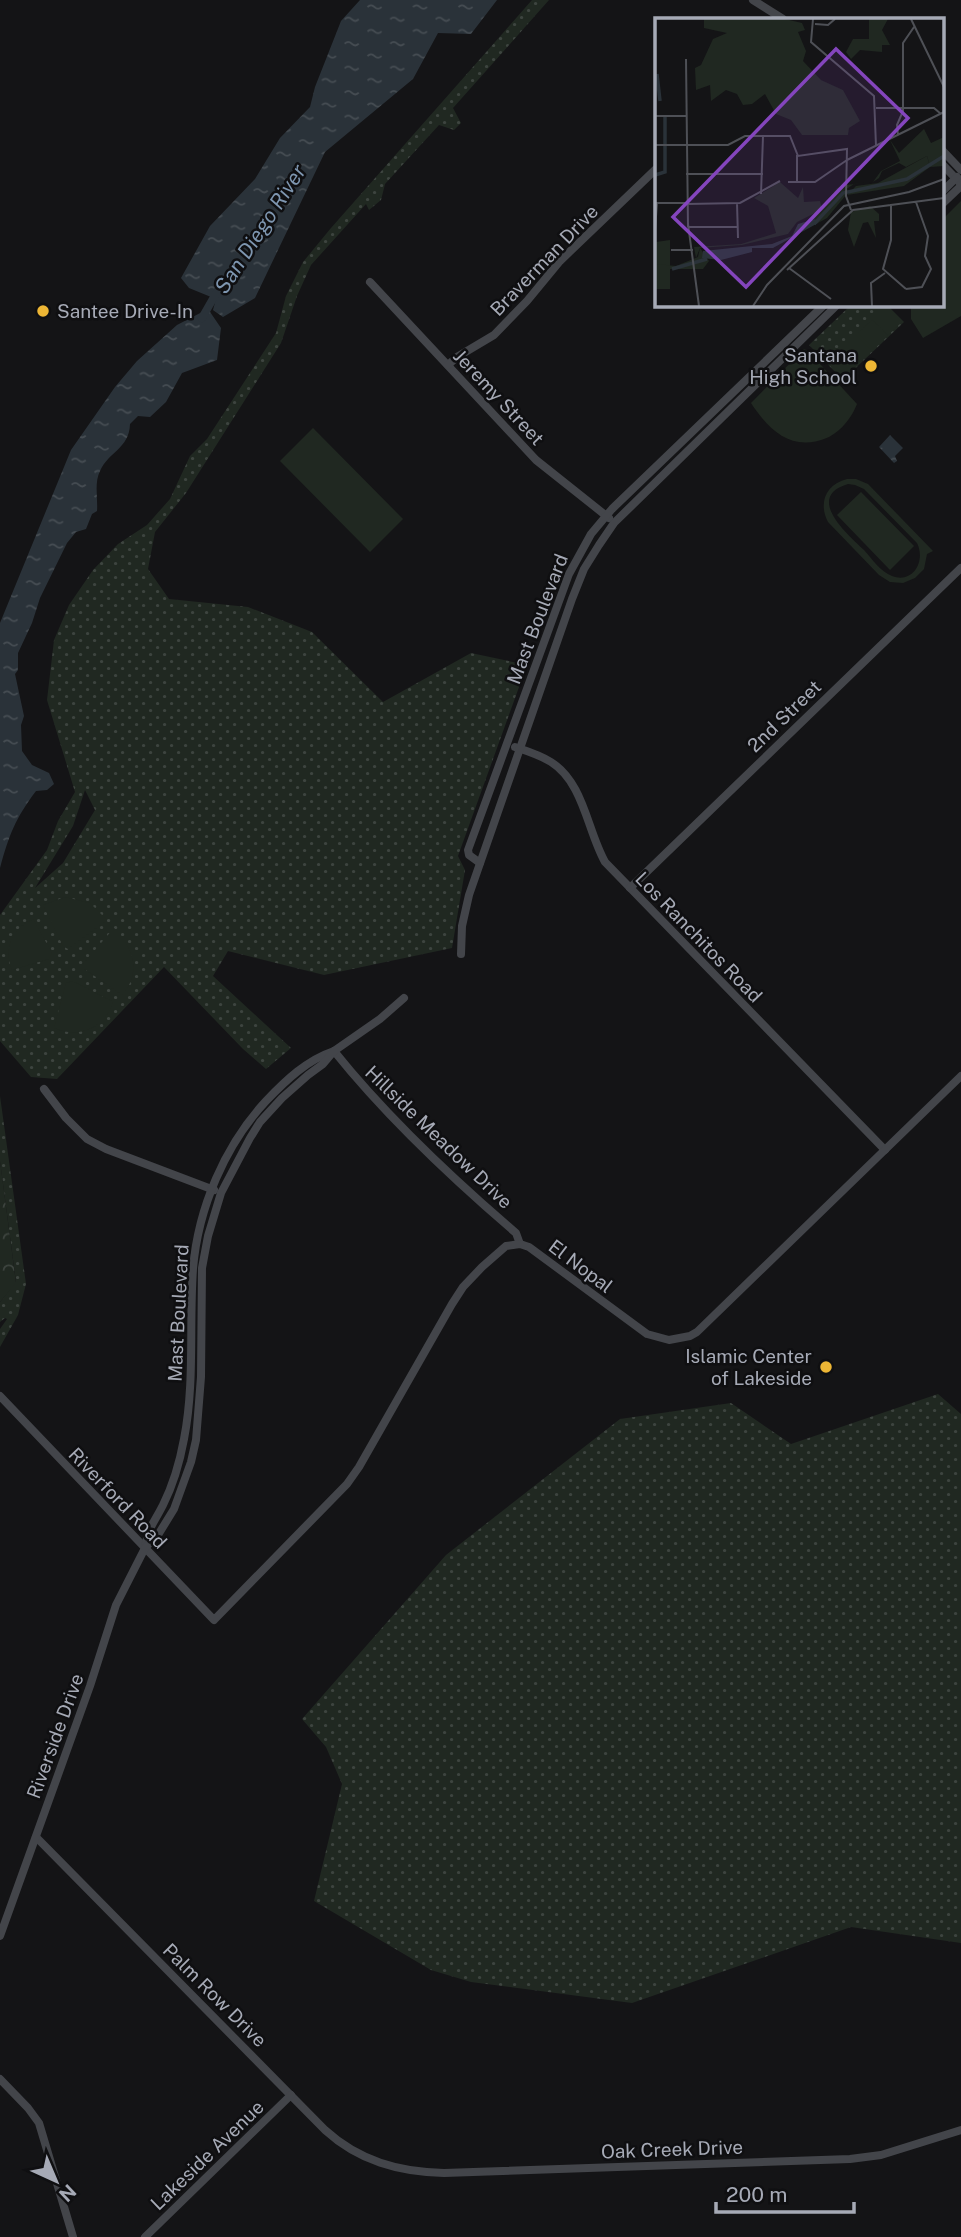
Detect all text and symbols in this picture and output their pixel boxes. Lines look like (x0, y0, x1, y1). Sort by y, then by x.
inset map (655, 18, 944, 306)
water label: San Diego River (209, 159, 312, 298)
street label: Braverman Drive (486, 200, 602, 320)
place label: Santee Drive-In (57, 300, 193, 322)
marker: Santee Drive-In (35, 303, 51, 319)
place label: Santana High School (749, 344, 857, 388)
street label: Jeremy Street (449, 345, 549, 449)
marker: Santana High School (863, 358, 879, 374)
street label: Mast Boulevard (502, 551, 572, 687)
street label: 2nd Street (743, 676, 825, 756)
street label: Los Ranchitos Road (631, 867, 767, 1007)
street label: Hillside Meadow Drive (361, 1061, 517, 1213)
street label: El Nopal (545, 1235, 617, 1297)
street label: Mast Boulevard (163, 1244, 193, 1382)
place label: Islamic Center of Lakeside (685, 1345, 812, 1389)
marker: Islamic Center of Lakeside (818, 1359, 834, 1375)
street label: Riverford Road (64, 1443, 172, 1553)
street label: Riverside Drive (22, 1671, 88, 1801)
street label: Palm Row Drive (159, 1939, 271, 2051)
street label: Lakeside Avenue (146, 2096, 268, 2214)
street label: Oak Creek Drive (601, 2136, 743, 2162)
north arrow (21, 2146, 91, 2216)
scale bar (716, 2170, 854, 2214)
text: N (55, 2180, 81, 2206)
text: 200 m (726, 2182, 787, 2207)

